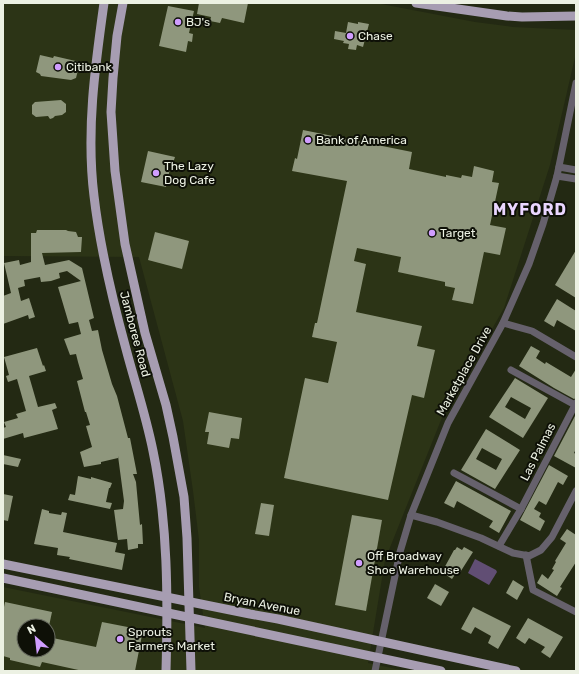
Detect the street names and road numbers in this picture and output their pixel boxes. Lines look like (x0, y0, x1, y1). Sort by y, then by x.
street label: Jamboree Road (117, 290, 153, 378)
street label: Marketplace Drive (434, 324, 494, 418)
street label: Las Palmas (517, 421, 559, 483)
street label: Bryan Avenue (223, 590, 302, 618)

